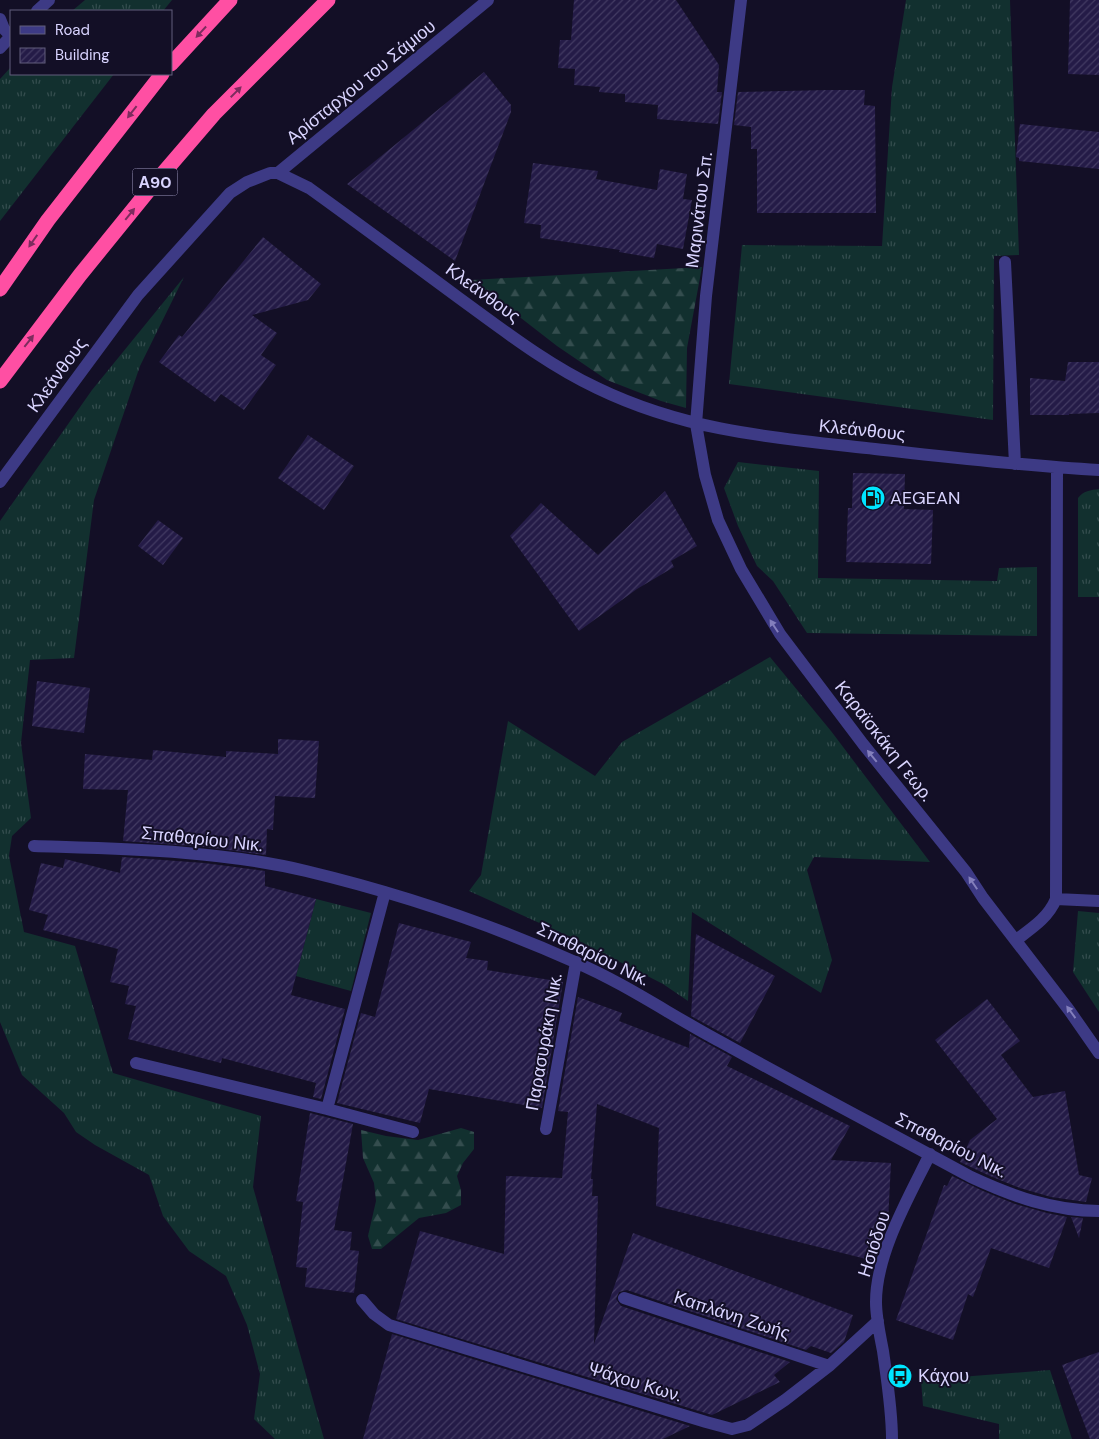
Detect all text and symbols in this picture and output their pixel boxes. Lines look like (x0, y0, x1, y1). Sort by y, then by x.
legend (10, 10, 172, 75)
street label: Αρίσταρχου του Σάμιου (281, 14, 441, 150)
text: Road (55, 20, 90, 40)
one-way arrow (195, 25, 207, 37)
text: Building (55, 45, 110, 65)
one-way arrow (230, 86, 242, 98)
one-way arrow (127, 105, 137, 119)
street label: Μαρινάτου Σπ. (680, 151, 718, 269)
road number: Α90 (132, 168, 178, 196)
one-way arrow (124, 208, 135, 221)
one-way arrow (28, 234, 38, 248)
street label: Κλεάνθους (441, 258, 525, 328)
street label: Κλεάνθους (22, 333, 92, 417)
one-way arrow (24, 335, 34, 348)
street label: Κλεάνθους (817, 414, 907, 447)
fuel station icon: AEGEAN (860, 485, 886, 511)
place label: AEGEAN (890, 486, 960, 510)
one-way arrow (769, 619, 779, 633)
street label: Καραϊσκάκη Γεωρ. (829, 676, 939, 806)
one-way arrow (867, 749, 877, 763)
street label: Σπαθαρίου Νικ. (140, 821, 264, 857)
one-way arrow (968, 876, 978, 890)
street label: Σπαθαρίου Νικ. (533, 916, 653, 992)
street label: Παρασυράκη Νικ. (520, 971, 568, 1113)
one-way arrow (1066, 1006, 1076, 1019)
street label: Σπαθαρίου Νικ. (891, 1107, 1011, 1183)
street label: Ησιόδου (852, 1208, 896, 1280)
street label: Καπλάνη Ζωής (671, 1285, 793, 1345)
street label: Ψάχου Κων. (585, 1356, 685, 1408)
bus stop icon: Κάχου (887, 1363, 913, 1389)
place label: Κάχου (918, 1364, 969, 1388)

